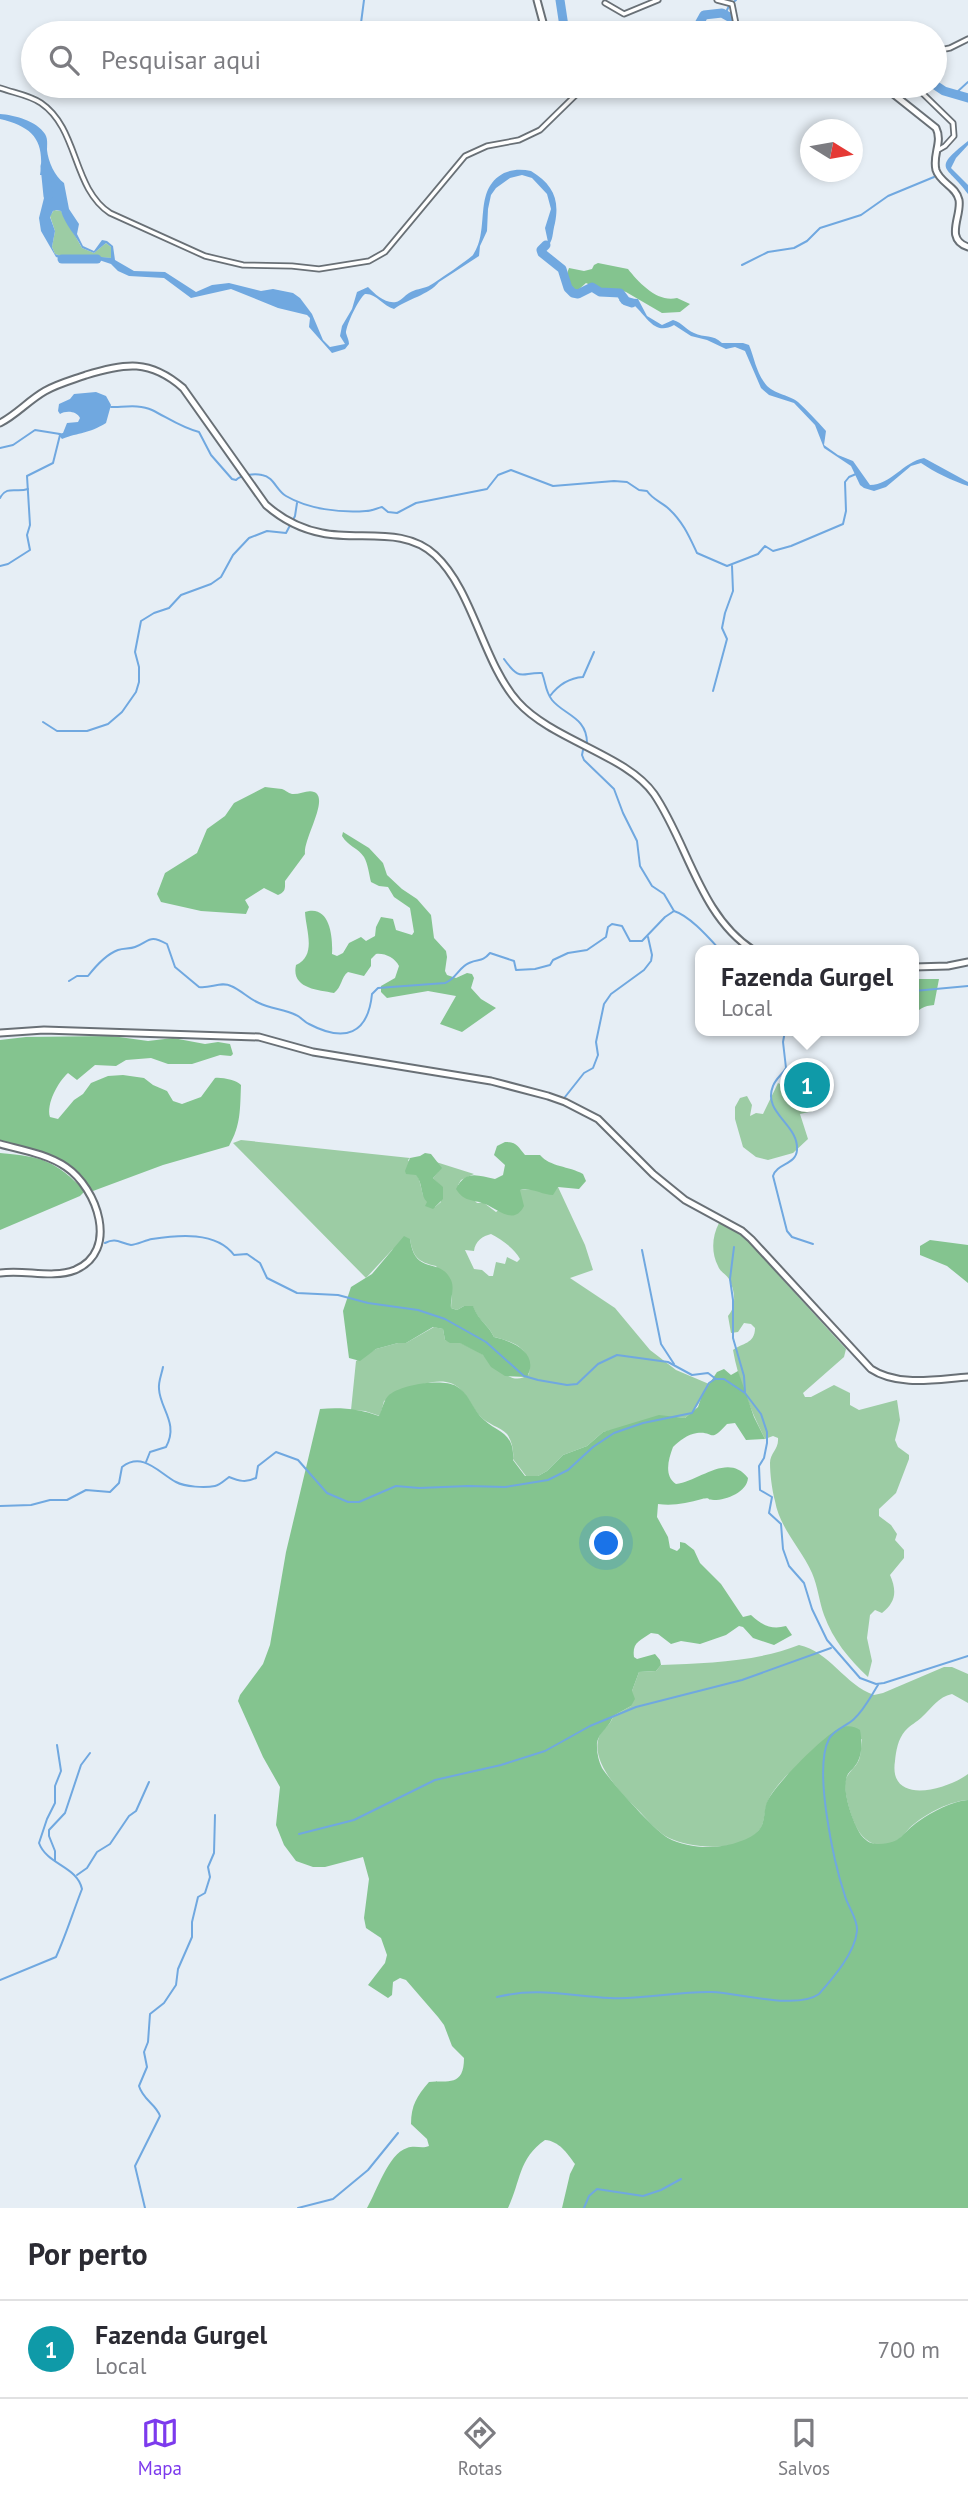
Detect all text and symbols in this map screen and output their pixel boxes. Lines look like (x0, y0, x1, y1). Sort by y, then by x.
search box (21, 21, 947, 98)
icon: search (45, 41, 83, 79)
text: Pesquisar aqui (101, 43, 261, 76)
north arrow (800, 119, 863, 182)
popup (695, 945, 919, 1036)
text: Fazenda Gurgel (721, 960, 893, 993)
text: Local (721, 993, 772, 1022)
pin: 1 (784, 1059, 830, 1111)
your location (589, 1526, 623, 1560)
text: Por perto (28, 2234, 148, 2273)
text: Fazenda Gurgel (95, 2318, 267, 2351)
text: 1 (44, 2335, 58, 2364)
text: 700 m (878, 2335, 940, 2364)
text: Local (95, 2351, 146, 2380)
tab: Mapa (138, 2414, 182, 2480)
tab: Rotas (458, 2414, 502, 2480)
tab: Salvos (778, 2414, 830, 2480)

